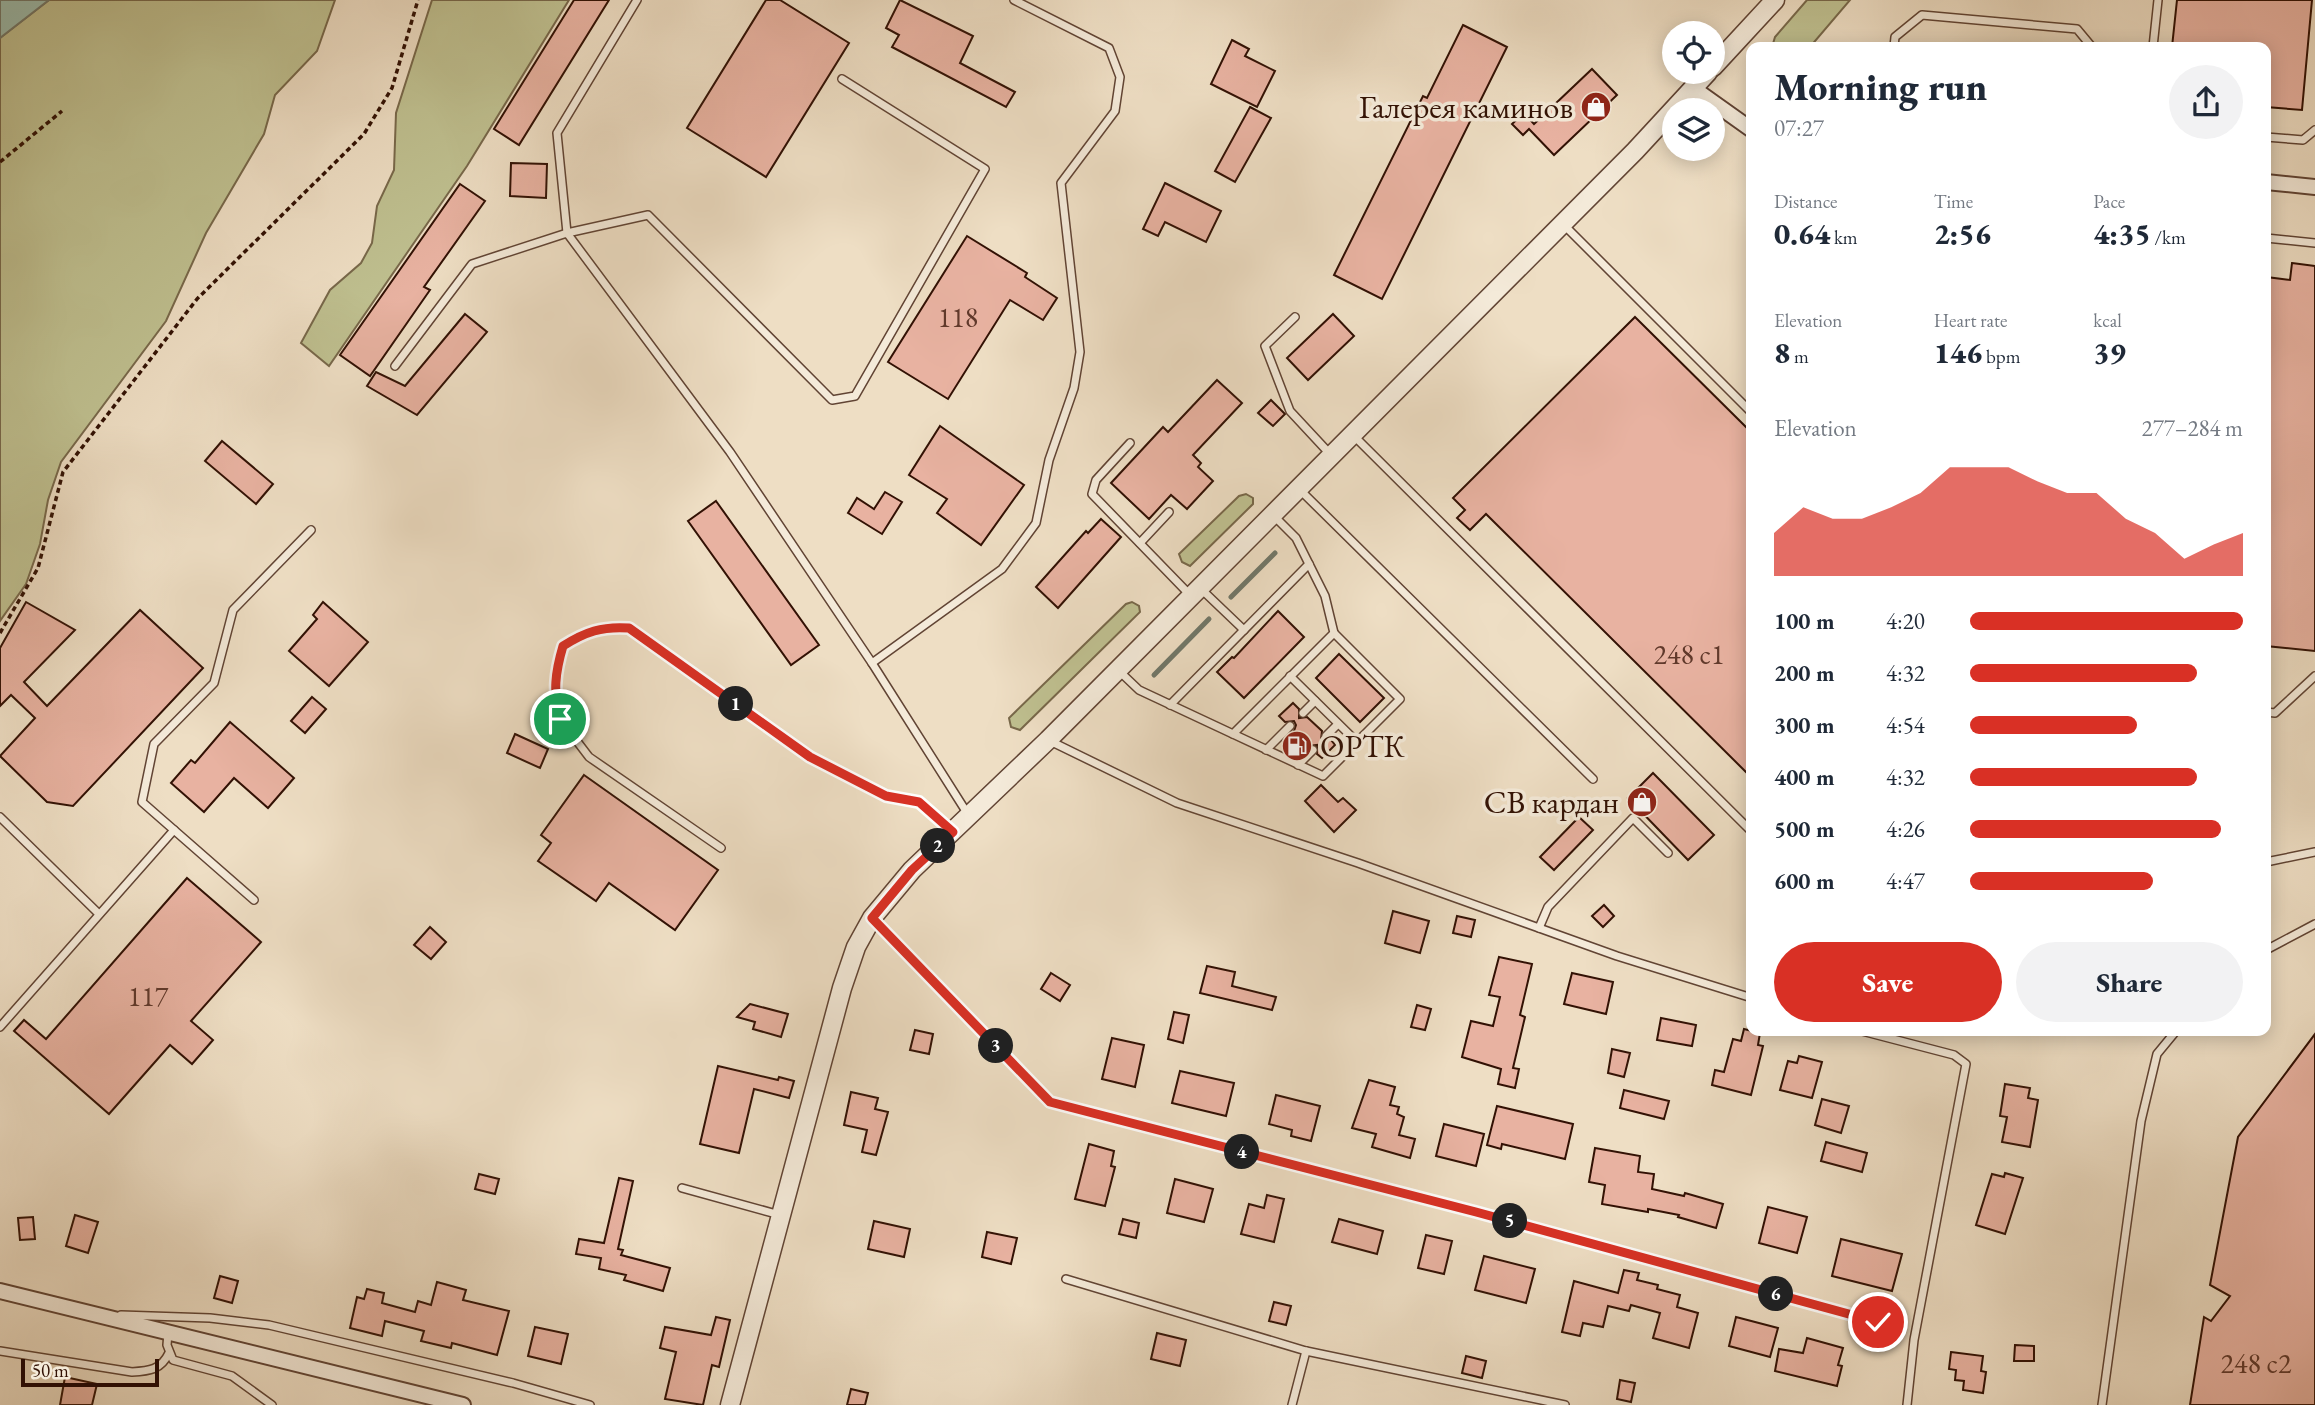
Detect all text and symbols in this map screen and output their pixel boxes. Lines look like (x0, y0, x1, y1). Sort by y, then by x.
map controls (1662, 21, 1725, 161)
button: locate (1662, 21, 1725, 84)
text: Morning run (1774, 62, 1987, 111)
button: share (2169, 65, 2243, 139)
place label: Галерея каминов (1359, 86, 1573, 128)
shop icon: Галерея каминов (1579, 90, 1613, 124)
button: layers (1662, 98, 1725, 161)
text: 07:27 (1774, 113, 1824, 143)
text: Distance (1774, 189, 1837, 214)
text: Time (1934, 189, 1973, 214)
text: Pace (2093, 189, 2125, 214)
text: 0.64 (1774, 214, 1830, 253)
text: 2:56 (1934, 214, 1991, 253)
text: 4:35 (2093, 214, 2151, 253)
text: km (1830, 225, 1858, 250)
text: /km (2151, 225, 2186, 250)
house number: 118 (938, 299, 978, 335)
text: Elevation (1774, 308, 1842, 333)
text: Heart rate (1934, 308, 2007, 333)
text: kcal (2093, 308, 2122, 333)
text: 8 (1774, 333, 1790, 372)
text: 146 (1934, 333, 1982, 372)
text: 39 (2093, 333, 2126, 372)
text: m (1790, 344, 1809, 369)
text: bpm (1982, 344, 2021, 369)
text: Elevation (1774, 413, 1857, 443)
text: 277–284 m (2142, 413, 2243, 443)
text: 100 m (1774, 606, 1835, 636)
text: 4:20 (1886, 606, 1925, 636)
house number: 248 с1 (1654, 636, 1724, 672)
text: 200 m (1774, 658, 1835, 688)
text: 4:32 (1886, 658, 1925, 688)
pin: 1 (718, 686, 754, 722)
pin (530, 689, 590, 749)
text: 1 (730, 691, 741, 716)
icon: arrive (541, 700, 579, 738)
text: 300 m (1774, 710, 1835, 740)
text: 4:54 (1886, 710, 1925, 740)
place label: ОРТК (1320, 725, 1406, 767)
fuel station icon: ОРТК (1280, 729, 1314, 763)
text: 400 m (1774, 762, 1835, 792)
text: 4:32 (1886, 762, 1925, 792)
place label: СВ кардан (1484, 781, 1619, 823)
shop icon: СВ кардан (1625, 785, 1659, 819)
text: 500 m (1774, 814, 1835, 844)
text: 4:26 (1886, 814, 1925, 844)
pin: 2 (920, 828, 956, 864)
text: 2 (932, 833, 943, 858)
text: 600 m (1774, 866, 1835, 896)
text: 4:47 (1886, 866, 1925, 896)
button: Save (1774, 942, 2002, 1022)
button: Share (2016, 942, 2243, 1022)
house number: 117 (128, 978, 169, 1014)
pin: 3 (978, 1028, 1014, 1064)
text: 3 (990, 1033, 1001, 1058)
pin: 4 (1224, 1134, 1260, 1170)
text: 4 (1236, 1139, 1247, 1164)
pin: 5 (1492, 1204, 1528, 1238)
text: 5 (1504, 1208, 1515, 1233)
pin: 6 (1758, 1276, 1794, 1312)
text: 6 (1770, 1281, 1781, 1306)
pin (1848, 1292, 1908, 1352)
icon: check (1859, 1303, 1897, 1341)
house number: 248 с2 (2221, 1345, 2292, 1381)
scale bar (21, 1356, 159, 1388)
text: 50 m (32, 1358, 69, 1383)

